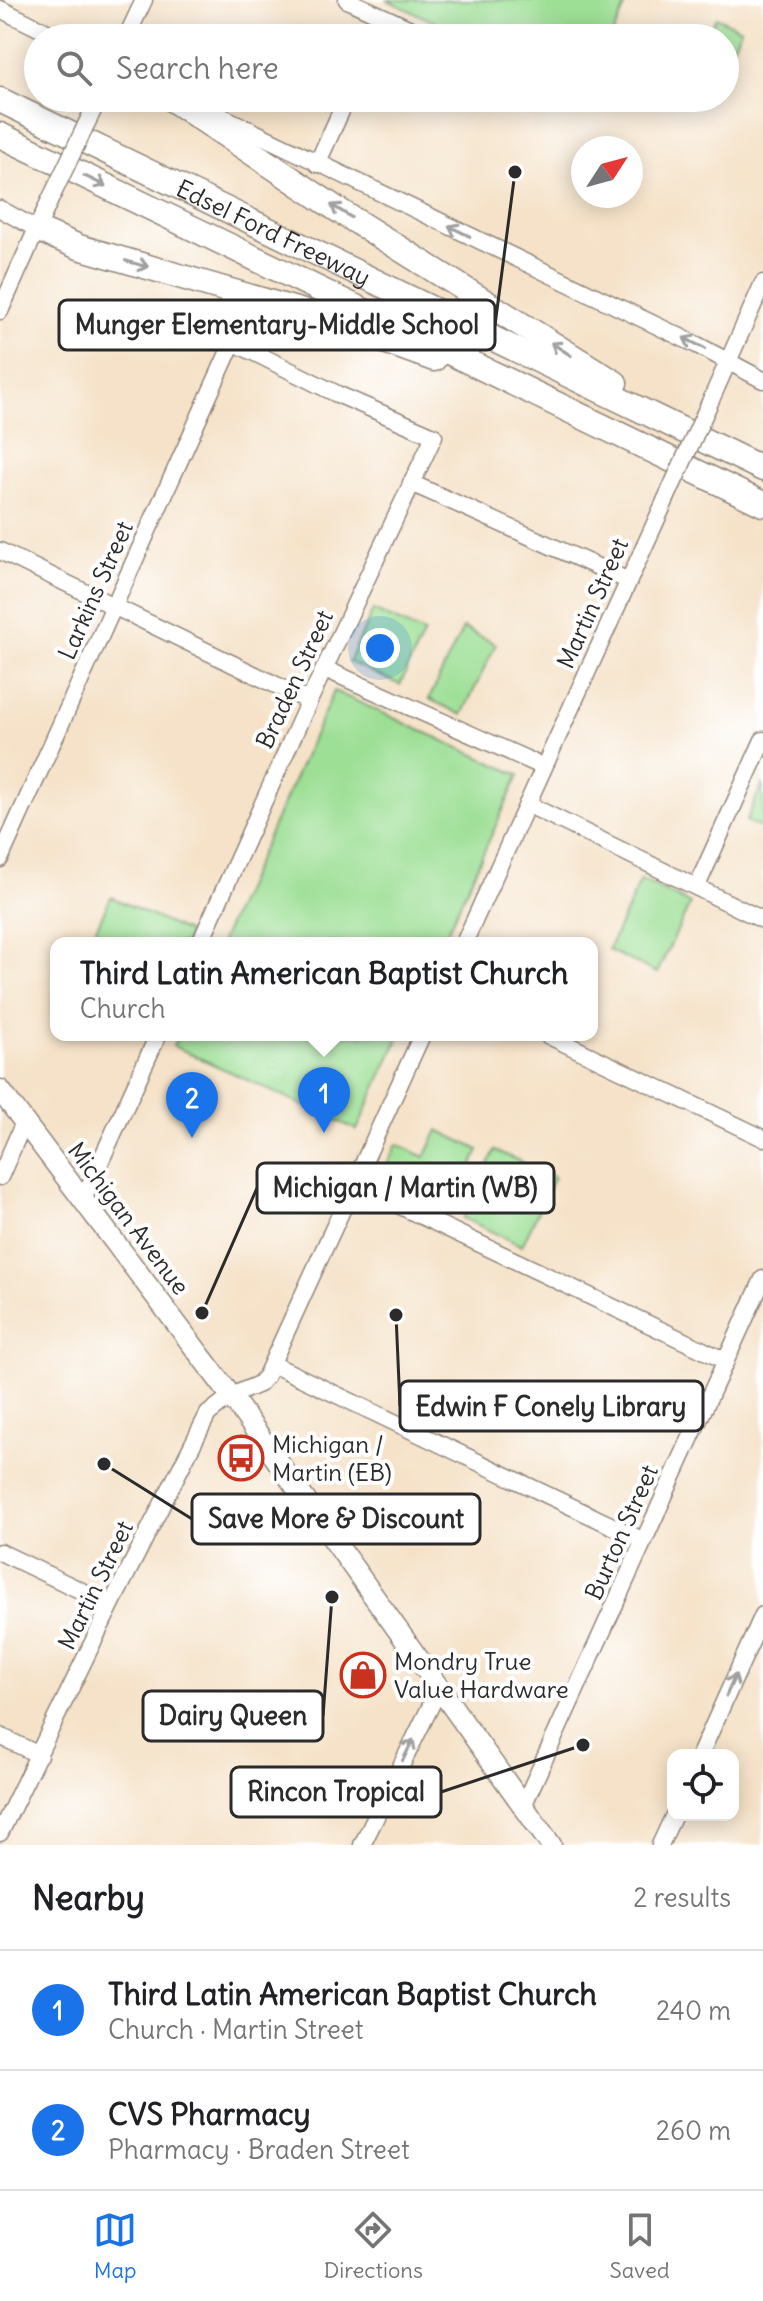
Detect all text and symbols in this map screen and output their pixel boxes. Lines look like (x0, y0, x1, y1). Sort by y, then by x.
search box (24, 24, 739, 112)
icon: search (52, 46, 96, 90)
text: Search here (116, 49, 279, 87)
north arrow (571, 136, 643, 208)
street label: Edsel Ford Freeway (172, 173, 376, 292)
one-way arrow (83, 174, 107, 189)
one-way arrow (330, 203, 353, 219)
one-way arrow (448, 223, 472, 238)
one-way arrow (124, 257, 150, 272)
callout: Munger Elementary-Middle School (59, 300, 495, 350)
text: Munger Elementary-Middle School (75, 308, 479, 341)
one-way arrow (682, 335, 706, 351)
one-way arrow (550, 340, 573, 356)
street label: Larkins Street (51, 516, 139, 664)
street label: Martin Street (550, 533, 634, 673)
street label: Braden Street (249, 605, 339, 753)
your location (360, 628, 400, 668)
popup (50, 937, 598, 1041)
text: Third Latin American Baptist Church (80, 954, 568, 992)
text: Church (80, 992, 165, 1025)
pin: 1 (298, 1067, 350, 1133)
pin: 2 (166, 1072, 218, 1138)
street label: Michigan Avenue (62, 1136, 196, 1300)
callout: Michigan / Martin (WB) (257, 1163, 554, 1213)
text: Michigan / Martin (WB) (272, 1171, 538, 1204)
callout: Edwin F Conely Library (400, 1381, 703, 1431)
text: Edwin F Conely Library (416, 1390, 686, 1423)
place label: Michigan / Martin (EB) (272, 1429, 392, 1487)
bus stop icon: Michigan / Martin (EB) (217, 1434, 265, 1482)
street label: Burton Street (578, 1460, 664, 1604)
callout: Save More & Discount (192, 1494, 480, 1544)
text: Save More & Discount (208, 1502, 464, 1535)
street label: Martin Street (51, 1516, 139, 1654)
place label: Mondry True Value Hardware (394, 1646, 569, 1704)
shop icon: Mondry True Value Hardware (339, 1651, 387, 1699)
one-way arrow (724, 1673, 739, 1697)
callout: Dairy Queen (143, 1691, 323, 1741)
text: Dairy Queen (159, 1699, 307, 1732)
one-way arrow (401, 1738, 417, 1762)
map controls (667, 1749, 739, 1821)
button: locate (667, 1749, 739, 1821)
callout: Rincon Tropical (231, 1767, 441, 1817)
text: Rincon Tropical (247, 1775, 425, 1808)
text: Nearby (32, 1876, 145, 1919)
text: 2 results (633, 1881, 731, 1914)
text: Third Latin American Baptist Church (108, 1975, 597, 2013)
text: 1 (53, 1994, 63, 2027)
text: 240 m (656, 1994, 731, 2027)
text: Church · Martin Street (108, 2013, 364, 2046)
text: CVS Pharmacy (108, 2095, 311, 2133)
text: 2 (51, 2114, 65, 2147)
text: 260 m (656, 2114, 731, 2147)
text: Pharmacy · Braden Street (108, 2133, 410, 2166)
tab: Map (93, 2208, 137, 2284)
tab: Directions (324, 2208, 423, 2284)
tab: Saved (609, 2208, 670, 2284)

